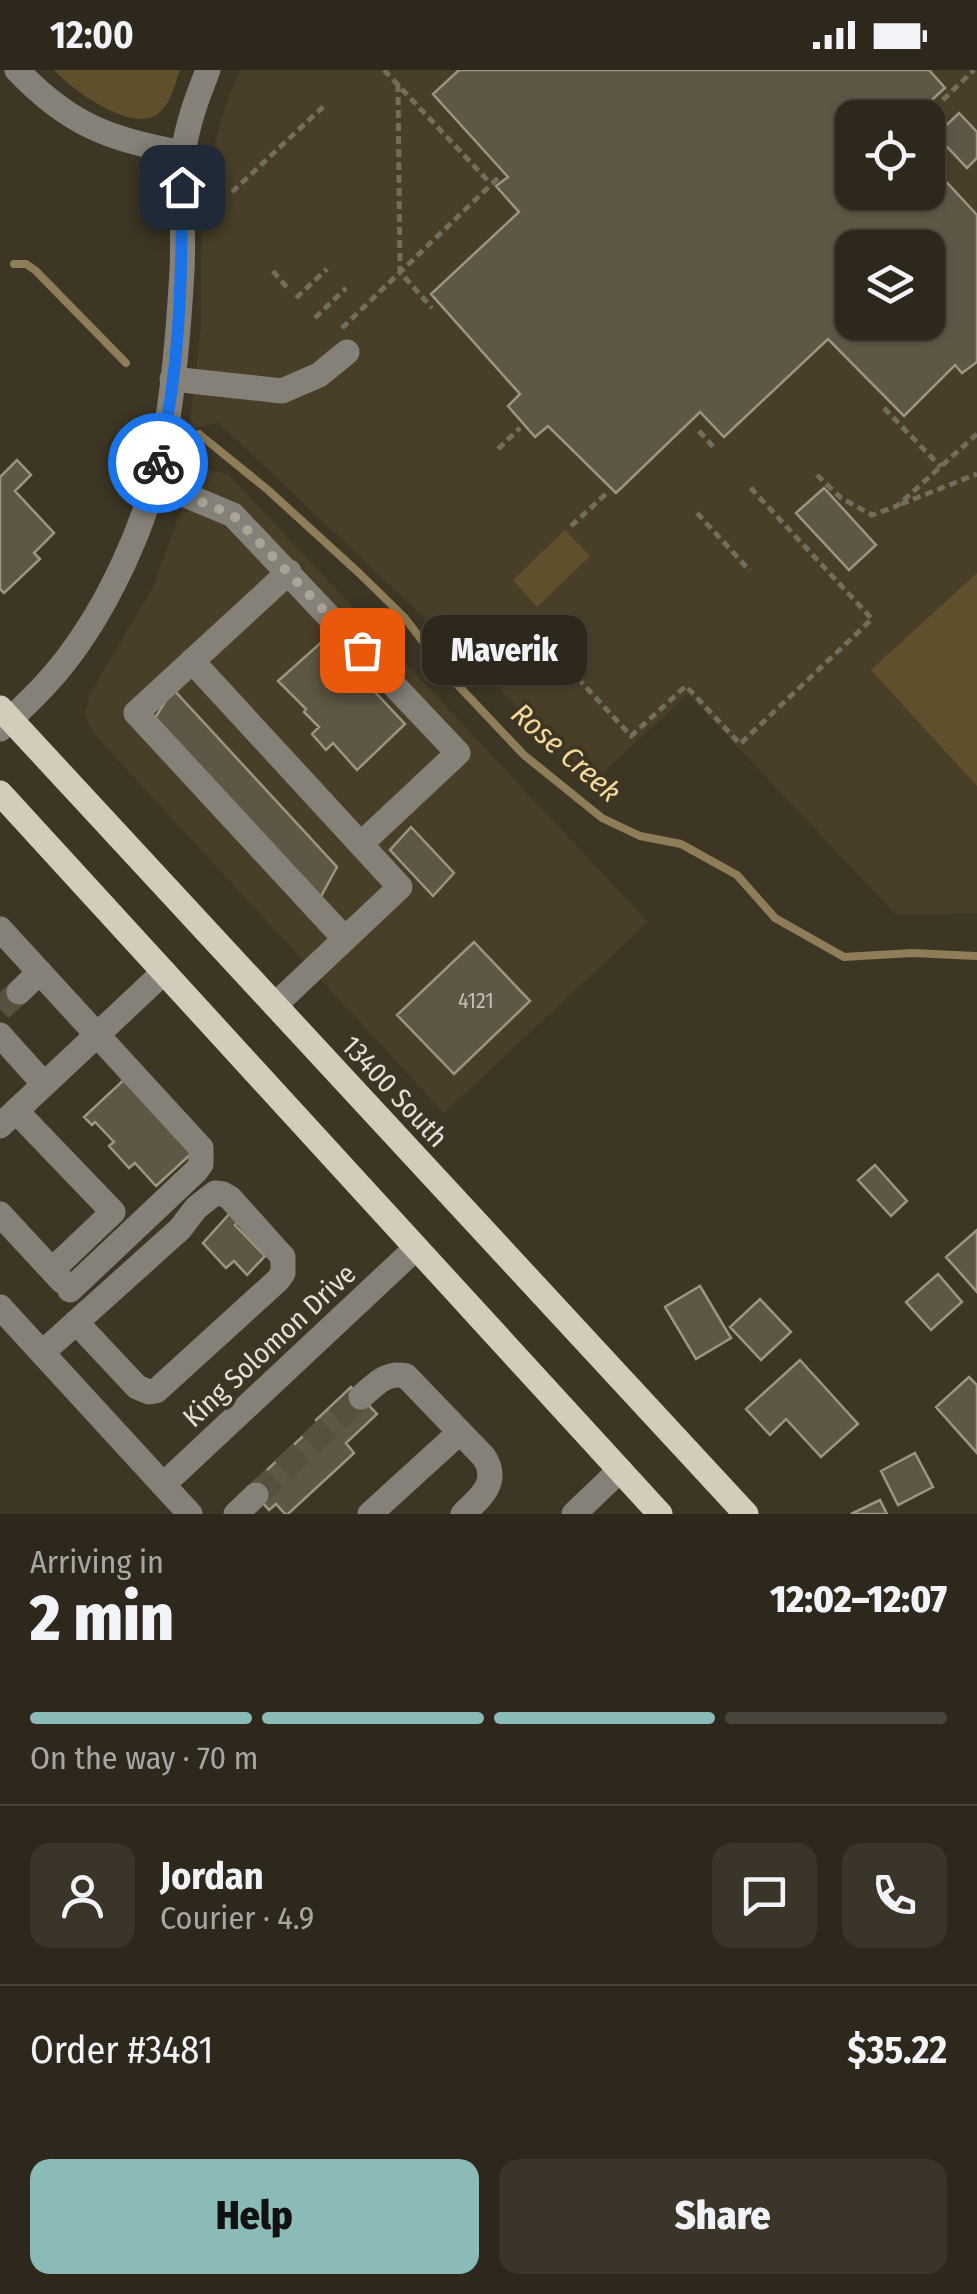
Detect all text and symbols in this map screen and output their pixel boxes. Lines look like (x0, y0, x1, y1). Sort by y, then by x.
text: 12:00 (50, 12, 134, 58)
map controls (835, 100, 945, 340)
button: locate (835, 100, 945, 210)
pin (140, 145, 225, 230)
icon: home (155, 160, 210, 215)
button: layers (835, 230, 945, 340)
courier (108, 413, 208, 513)
icon: bike (131, 436, 186, 491)
pin (320, 608, 405, 693)
callout: Maverik (422, 615, 587, 685)
icon: bag (335, 623, 390, 678)
text: Maverik (451, 631, 558, 669)
water label: Rose Creek (504, 696, 628, 810)
house number: 4121 (458, 987, 494, 1014)
street label: 13400 South (335, 1029, 454, 1154)
street label: King Solomon Drive (176, 1257, 362, 1434)
text: Arriving in (30, 1543, 164, 1581)
text: 12:02–12:07 (770, 1576, 947, 1622)
text: 2 min (30, 1579, 174, 1657)
text: On the way · 70 m (30, 1739, 258, 1777)
button: person (30, 1843, 135, 1948)
button: chat (712, 1843, 817, 1948)
button: phone (842, 1843, 947, 1948)
text: Jordan (160, 1853, 264, 1899)
text: Courier · 4.9 (160, 1899, 314, 1937)
text: Order #3481 (30, 2027, 213, 2073)
text: $35.22 (848, 2027, 947, 2073)
button: Help (30, 2159, 479, 2274)
button: Share (499, 2159, 947, 2274)

